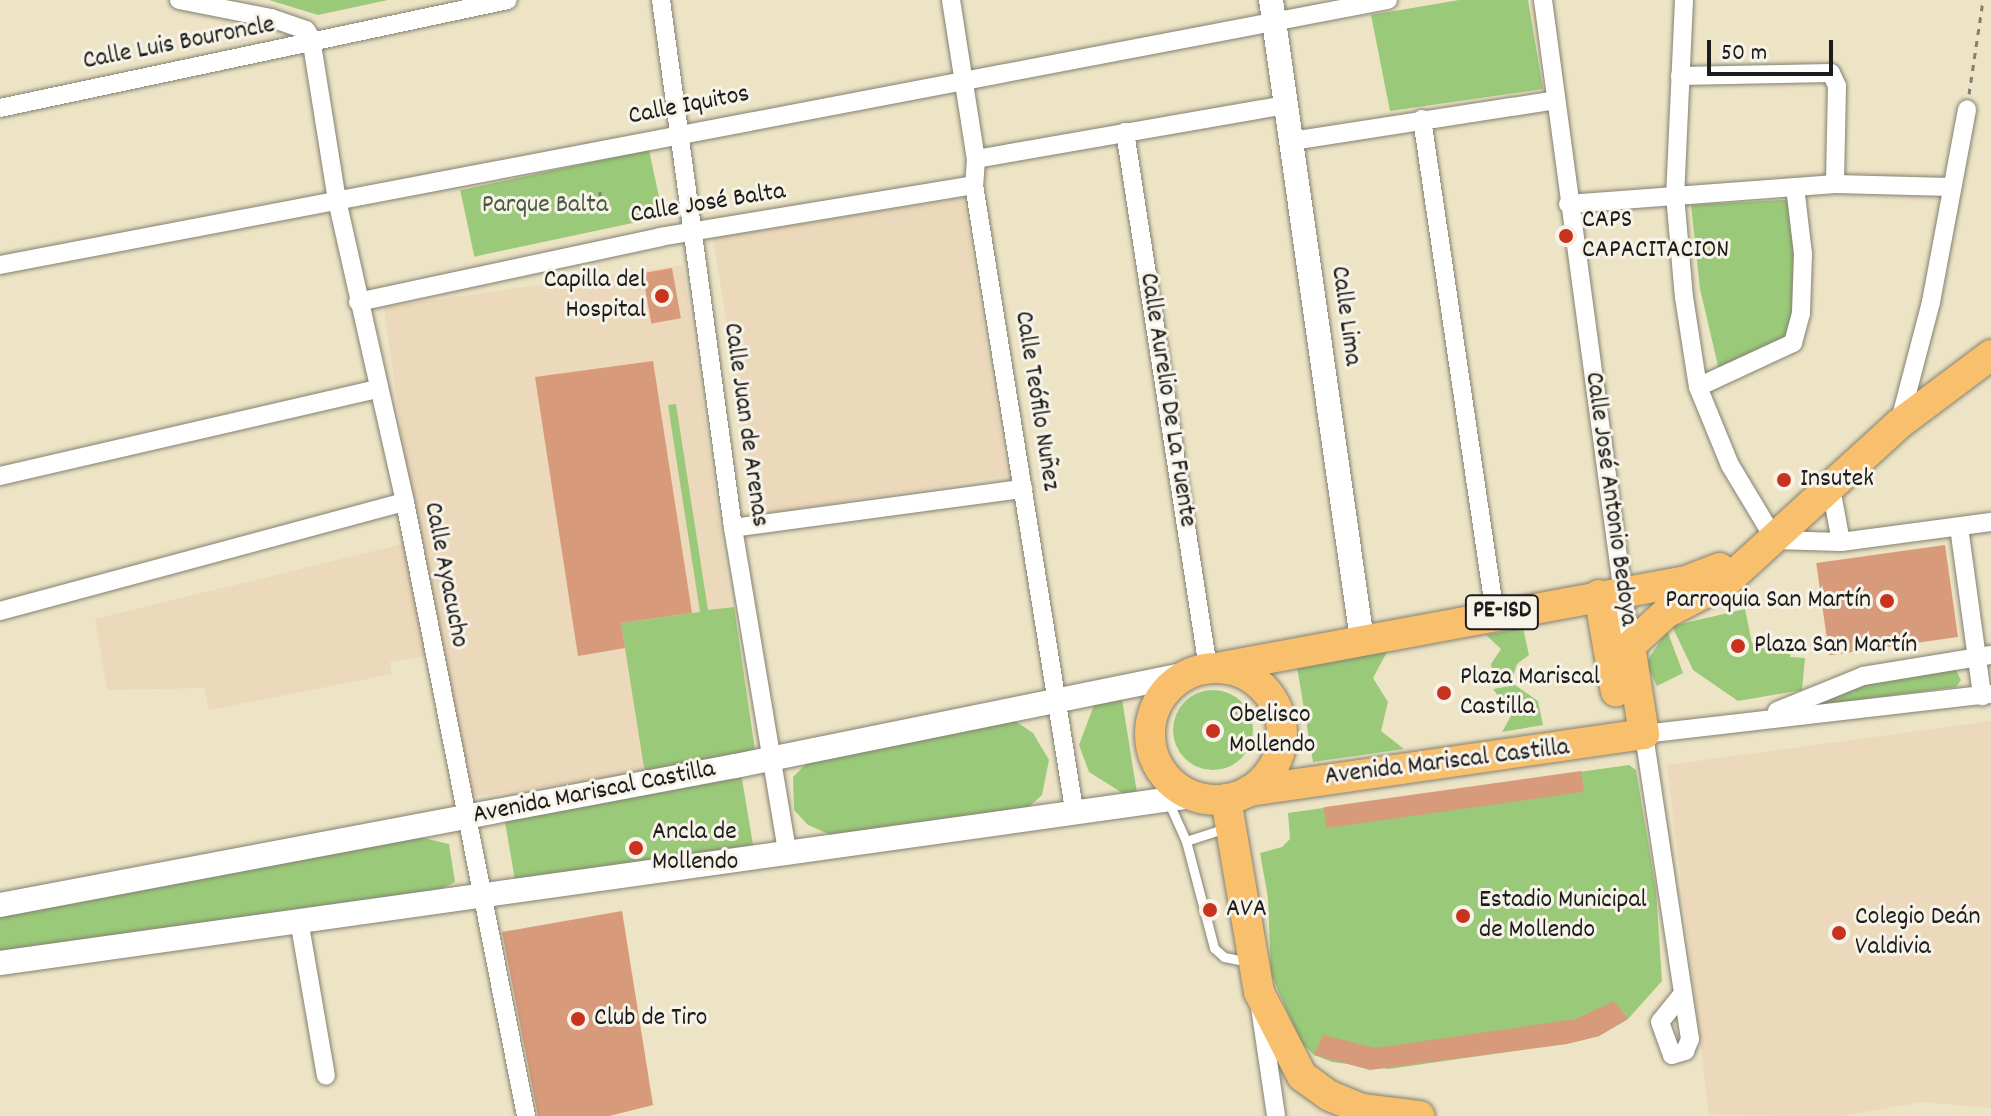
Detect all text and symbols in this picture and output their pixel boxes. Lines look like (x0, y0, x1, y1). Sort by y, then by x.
street label: Calle Luis Bouroncle (80, 10, 278, 78)
scale bar (1711, 24, 1837, 74)
text: 50 m (1721, 37, 1767, 71)
street label: Calle Iquitos (626, 79, 752, 133)
street label: Calle José Balta (628, 176, 788, 232)
park label: Parque Balta (482, 190, 608, 222)
place label: CAPS CAPACITACION (1582, 205, 1729, 266)
marker: CAPS CAPACITACION (1557, 227, 1575, 245)
street label: Calle Lima (1323, 264, 1367, 368)
place label: Capilla del Hospital (544, 265, 646, 326)
street label: Calle Aurelio De La Fuente (1132, 271, 1202, 529)
marker: Capilla del Hospital (653, 287, 671, 305)
street label: Calle Teófilo Nuñez (1006, 309, 1066, 493)
street label: Calle Juan de Arenas (715, 321, 775, 529)
street label: Calle José Antonio Bedoya (1577, 370, 1643, 628)
place label: Insutek (1800, 464, 1874, 496)
marker: Insutek (1775, 471, 1793, 489)
street label: Calle Ayacucho (416, 500, 474, 650)
place label: Parroquia San Martín (1665, 585, 1871, 617)
road number: PE-1SD (1464, 592, 1540, 632)
marker: Parroquia San Martín (1878, 592, 1896, 610)
place label: Plaza San Martín (1754, 630, 1917, 662)
marker: Plaza San Martín (1729, 637, 1747, 655)
place label: Plaza Mariscal Castilla (1460, 662, 1600, 724)
marker: Plaza Mariscal Castilla (1435, 684, 1453, 702)
place label: Obelisco Mollendo (1229, 700, 1315, 762)
marker: Obelisco Mollendo (1204, 722, 1222, 740)
street label: Avenida Mariscal Castilla (1323, 733, 1571, 793)
street label: Avenida Mariscal Castilla (470, 754, 718, 832)
place label: Ancla de Mollendo (652, 817, 738, 878)
marker: Ancla de Mollendo (627, 839, 645, 857)
place label: Estadio Municipal de Mollendo (1479, 885, 1647, 946)
place label: AVA (1226, 894, 1267, 926)
marker: AVA (1201, 901, 1219, 919)
place label: Colegio Deán Valdivia (1855, 902, 1981, 964)
marker: Estadio Municipal de Mollendo (1454, 907, 1472, 925)
marker: Colegio Deán Valdivia (1830, 924, 1848, 942)
place label: Club de Tiro (594, 1003, 707, 1035)
marker: Club de Tiro (569, 1010, 587, 1028)

